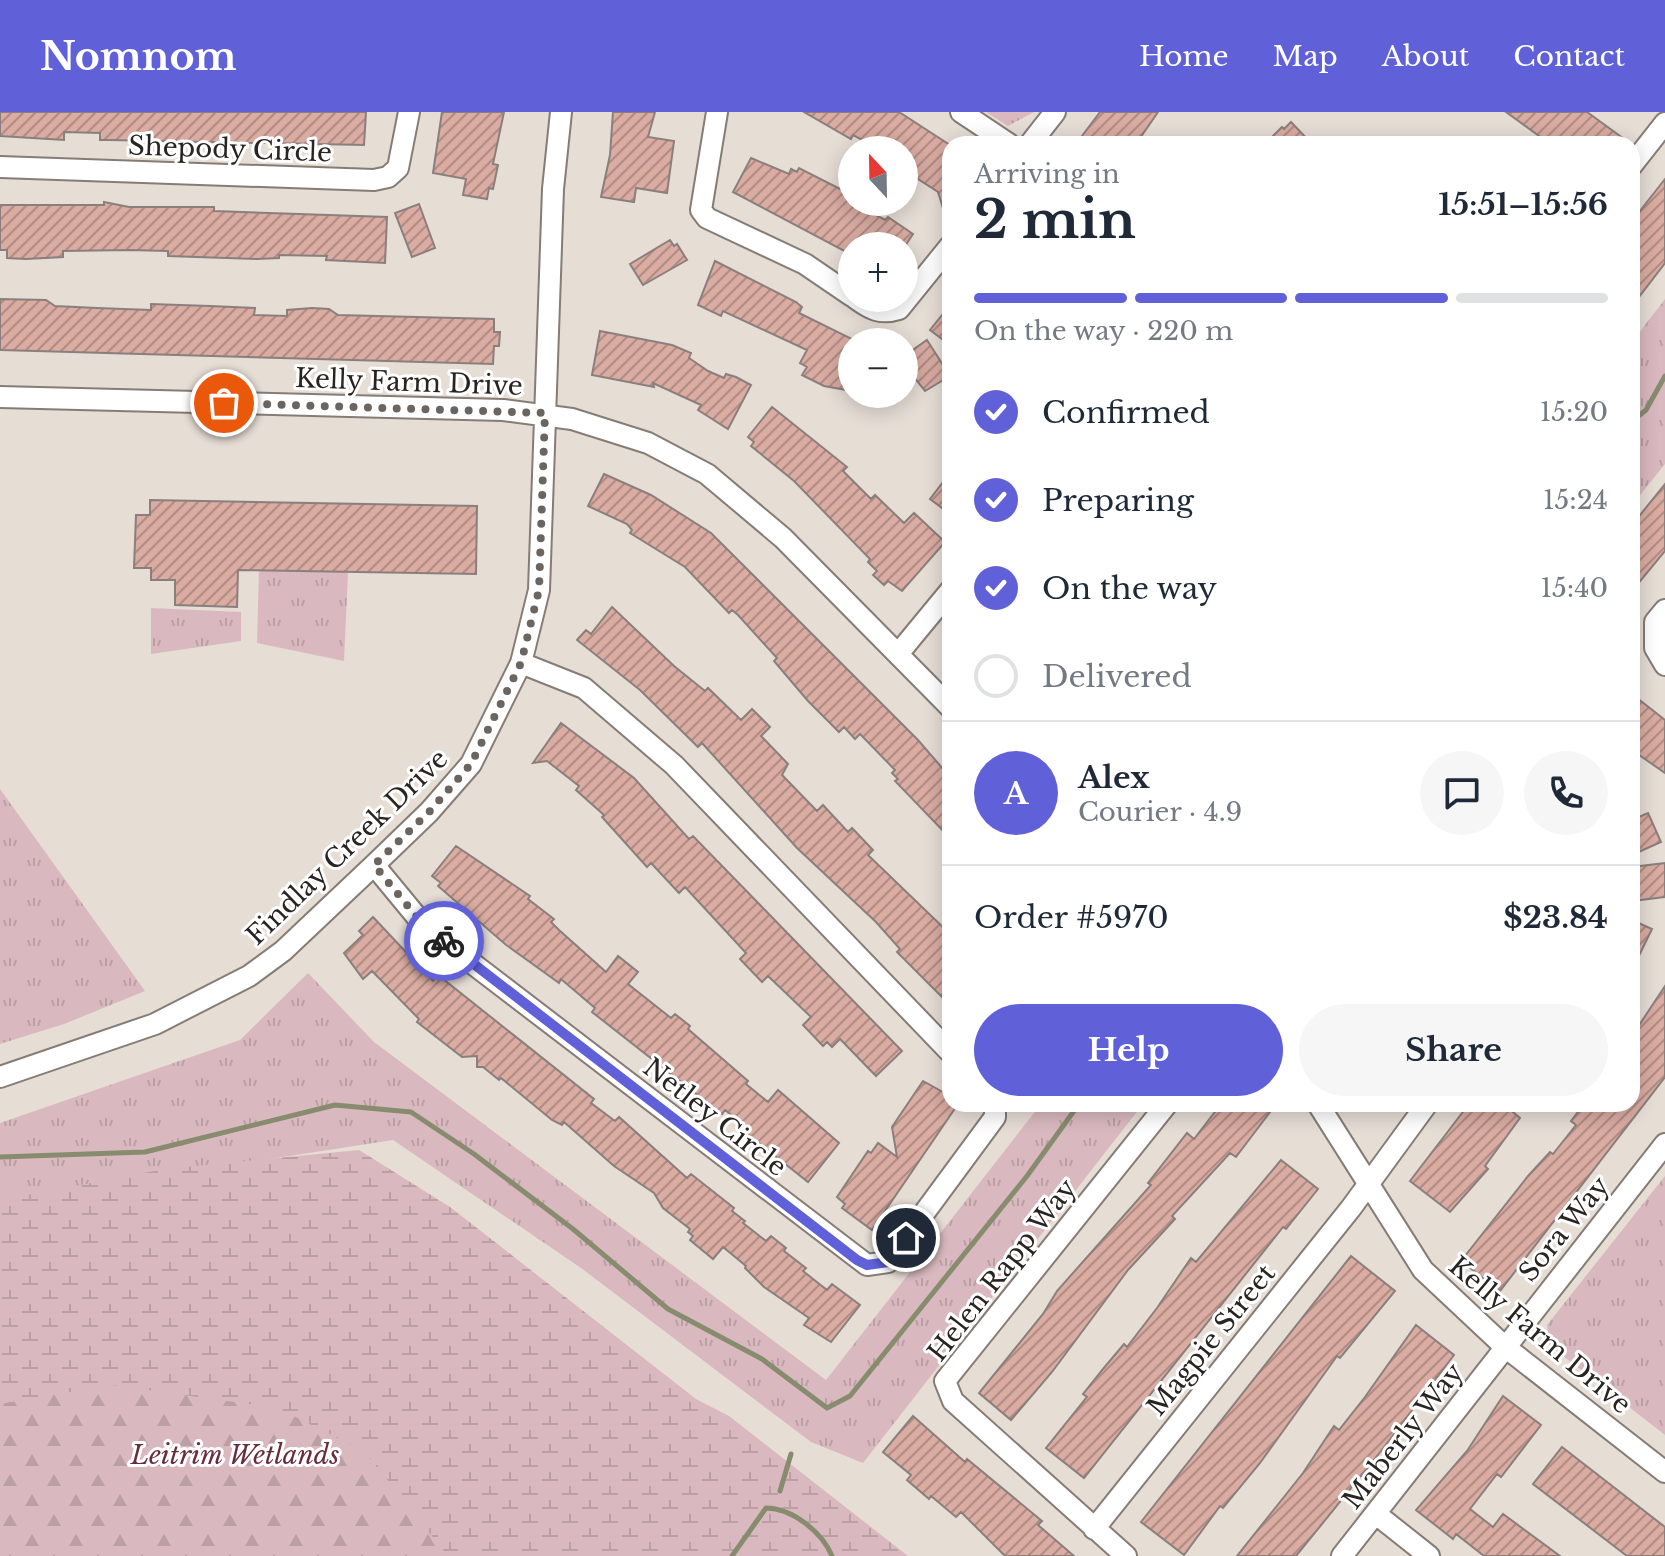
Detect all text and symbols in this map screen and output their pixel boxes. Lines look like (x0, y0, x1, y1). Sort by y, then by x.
text: Nomnom (40, 33, 237, 80)
text: Home (1139, 39, 1229, 74)
text: Map (1273, 39, 1338, 74)
text: About (1382, 39, 1469, 74)
text: Contact (1513, 39, 1625, 74)
street label: Shepody Circle (128, 129, 332, 169)
north arrow (838, 136, 918, 216)
map controls (838, 136, 918, 408)
text: Arriving in (974, 158, 1120, 190)
text: 15:51–15:56 (1438, 186, 1608, 223)
text: 2 min (974, 188, 1136, 252)
button: + (838, 232, 918, 312)
text: On the way · 220 m (974, 315, 1233, 347)
button: − (838, 328, 918, 408)
street label: Kelly Farm Drive (295, 362, 523, 402)
pin (190, 369, 258, 437)
icon: bag (202, 381, 246, 425)
icon: check (974, 390, 1018, 434)
text: Confirmed (1042, 394, 1210, 431)
text: 15:20 (1540, 396, 1608, 428)
icon: check (974, 478, 1018, 522)
text: Preparing (1042, 482, 1194, 519)
text: 15:24 (1543, 484, 1608, 516)
icon: check (974, 566, 1018, 610)
text: On the way (1042, 570, 1217, 607)
text: 15:40 (1540, 572, 1608, 604)
text: Delivered (1042, 658, 1192, 695)
street label: Findlay Creek Drive (240, 743, 454, 951)
button: chat (1420, 751, 1504, 835)
button: phone (1524, 751, 1608, 835)
text: Alex (1078, 759, 1150, 796)
text: A (1004, 775, 1028, 812)
text: Courier · 4.9 (1078, 796, 1242, 828)
text: Order #5970 (974, 899, 1169, 936)
text: $23.84 (1503, 899, 1608, 936)
courier (404, 901, 484, 981)
icon: bike (422, 919, 466, 963)
button: Help (974, 1004, 1283, 1096)
button: Share (1299, 1004, 1608, 1096)
street label: Netley Circle (637, 1051, 793, 1183)
street label: Sora Way (1512, 1170, 1616, 1288)
street label: Helen Rapp Way (921, 1172, 1083, 1367)
pin (872, 1204, 940, 1272)
icon: home (884, 1216, 928, 1260)
street label: Kelly Farm Drive (1443, 1250, 1637, 1420)
street label: Magpie Street (1140, 1258, 1282, 1422)
street label: Maberly Way (1336, 1356, 1470, 1515)
park label: Leitrim Wetlands (130, 1439, 339, 1471)

